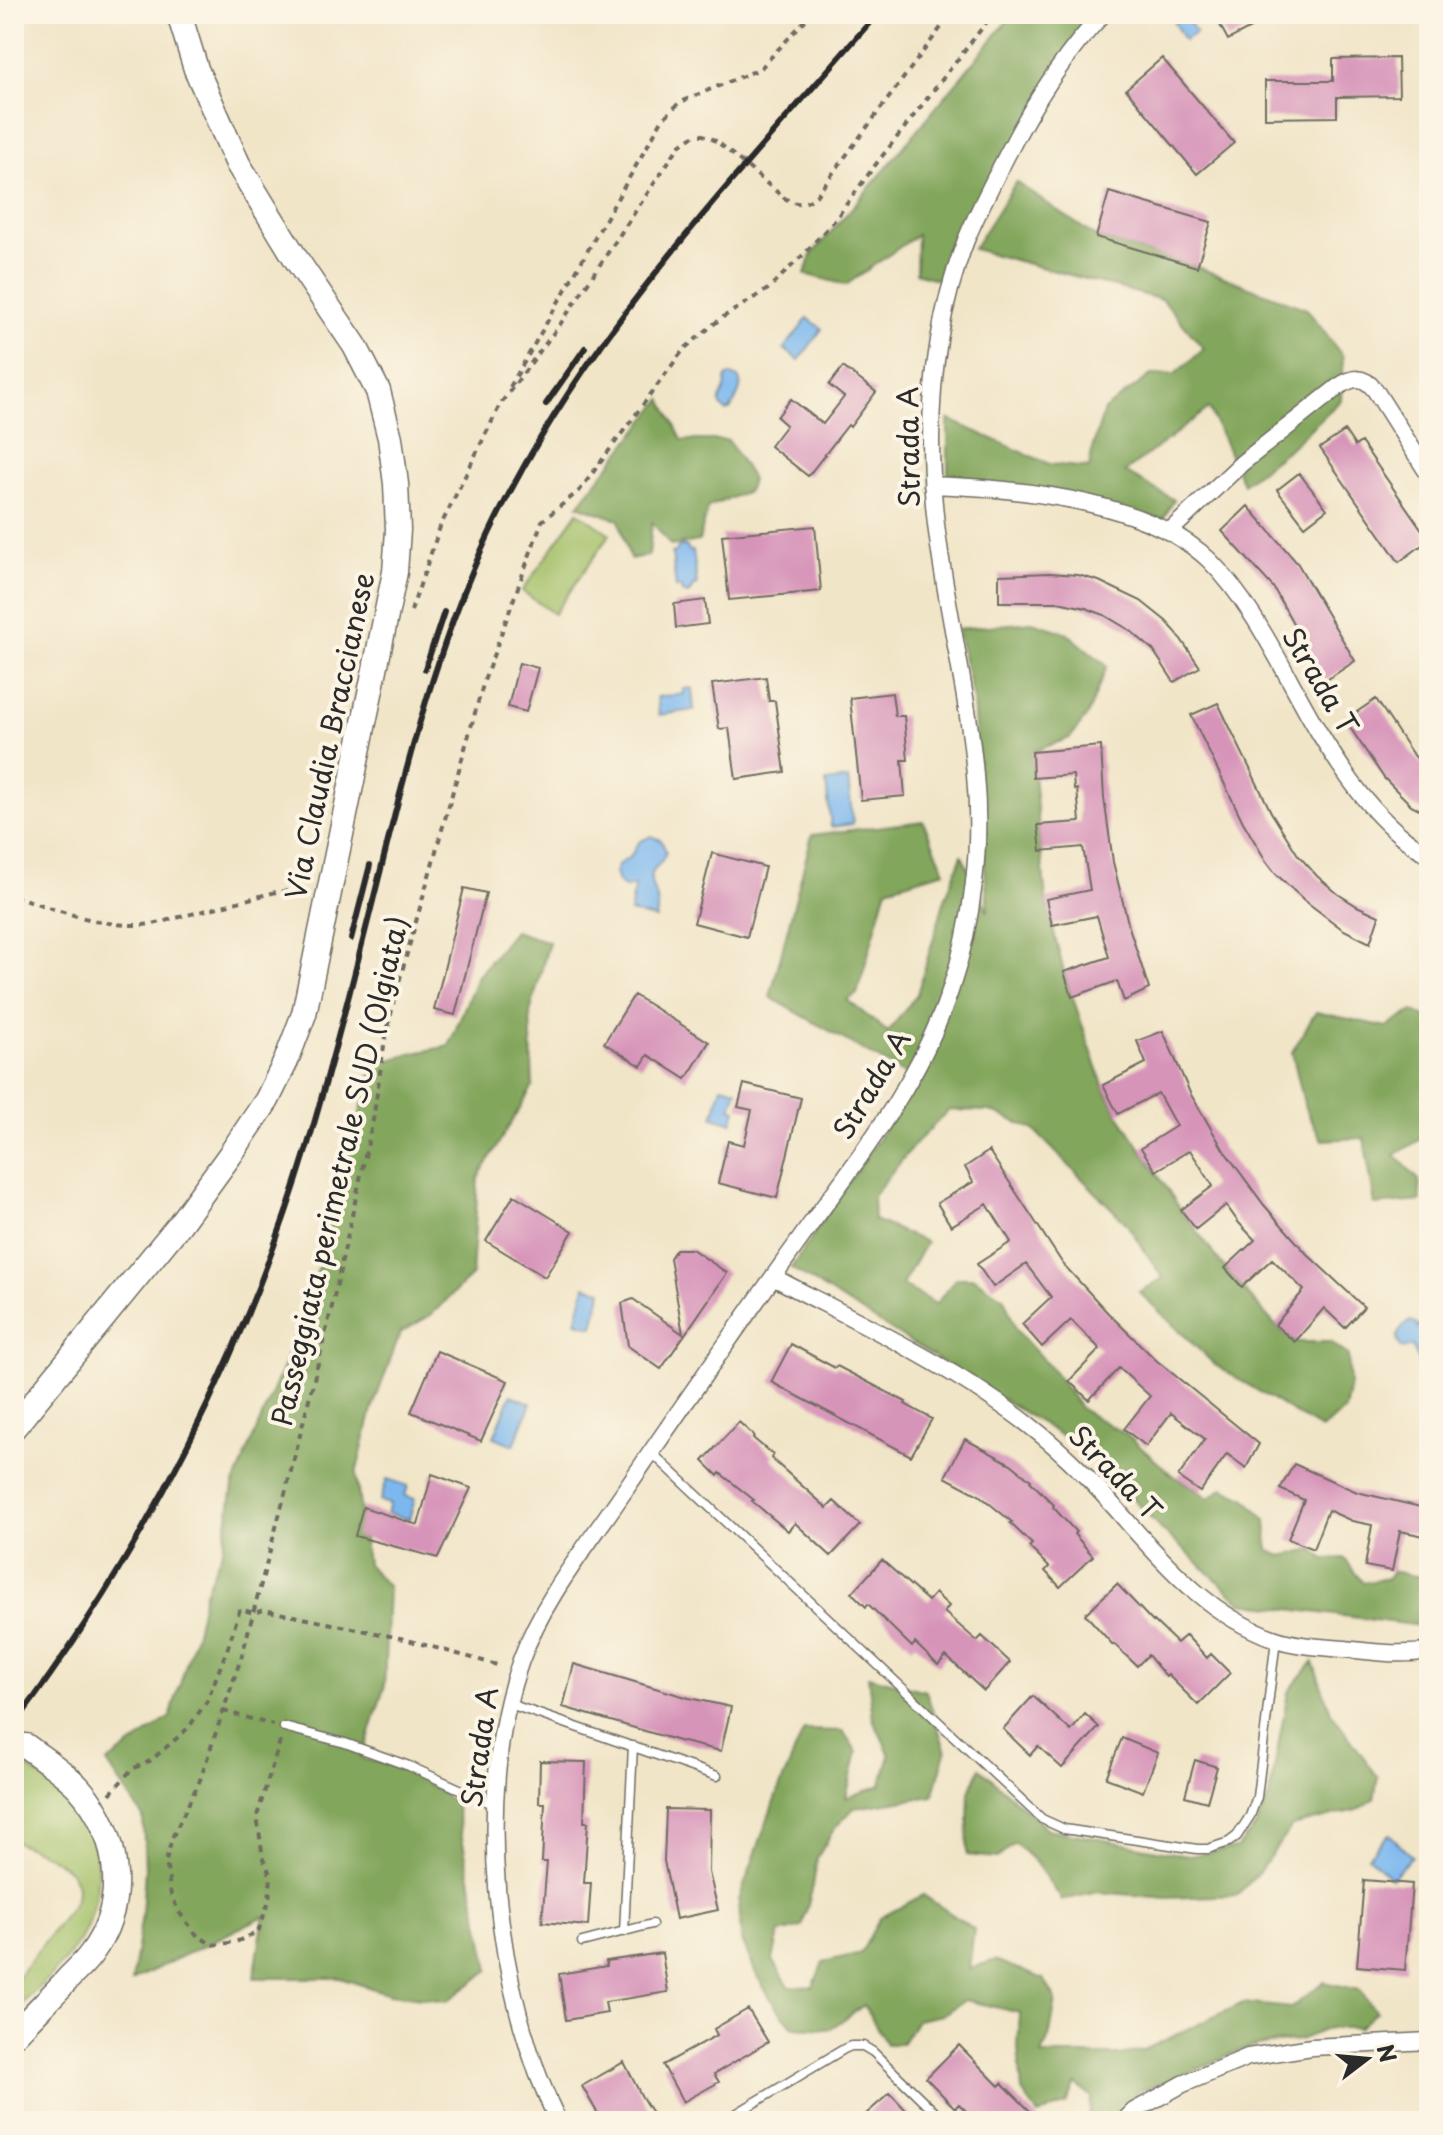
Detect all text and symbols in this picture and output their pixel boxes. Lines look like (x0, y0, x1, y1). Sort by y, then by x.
street label: Strada A (885, 386, 930, 508)
street label: Via Claudia Braccianese (273, 568, 384, 903)
street label: Strada T (1272, 618, 1370, 742)
street label: Passeggiata perimetrale SUD (Olgiata) (259, 912, 418, 1430)
street label: Strada A (821, 1021, 920, 1147)
street label: Strada T (1059, 1414, 1173, 1530)
street label: Strada A (449, 1684, 508, 1810)
north arrow (1327, 2019, 1407, 2099)
text: N (1369, 2040, 1406, 2066)

